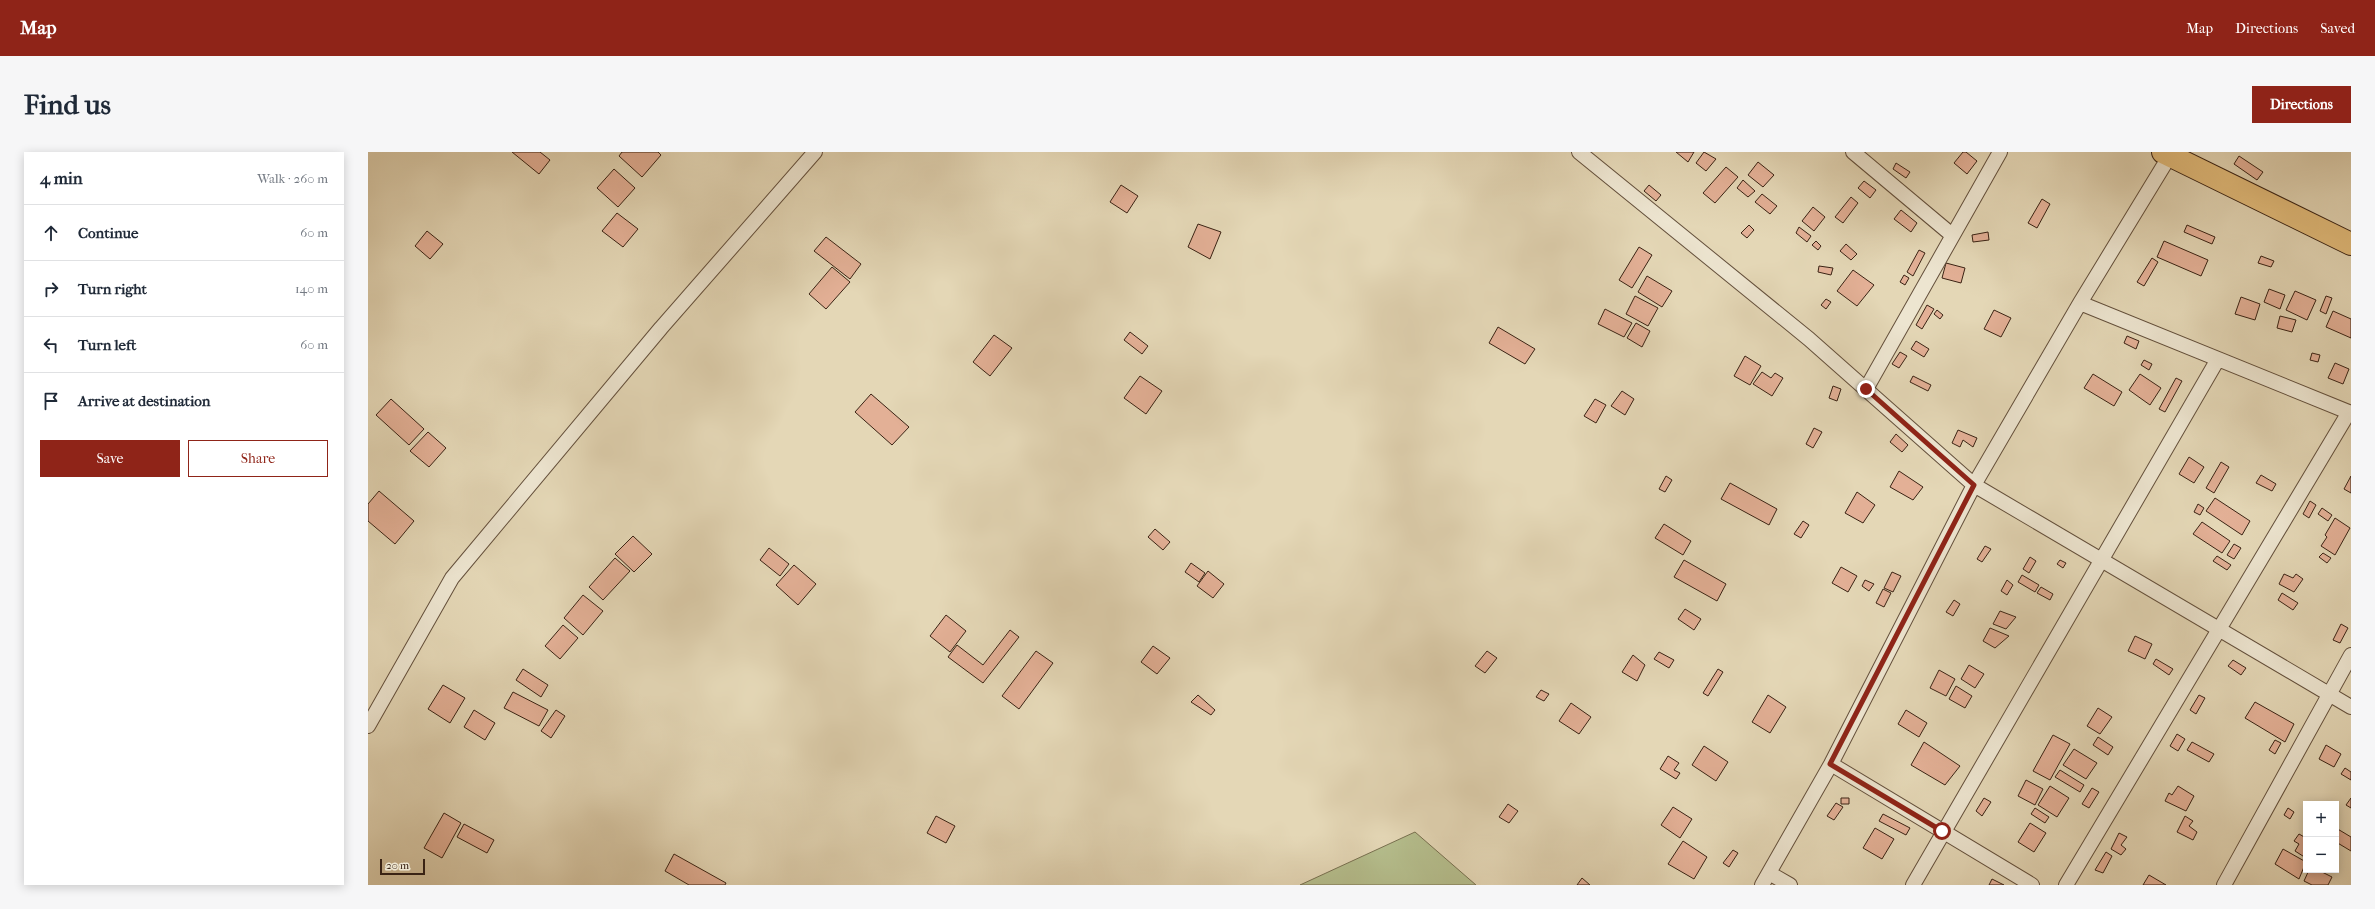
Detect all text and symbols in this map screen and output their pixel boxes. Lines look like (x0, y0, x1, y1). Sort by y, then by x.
text: Map (20, 17, 56, 39)
text: Map (2186, 20, 2213, 37)
text: Directions (2235, 20, 2298, 37)
text: Saved (2320, 20, 2355, 37)
button: Directions (2252, 86, 2351, 123)
text: Find us (24, 88, 111, 121)
text: 4 min (40, 168, 83, 188)
text: Walk · 260 m (257, 171, 328, 186)
icon: ahead (40, 222, 62, 244)
text: Continue (78, 224, 138, 242)
text: 60 m (300, 225, 328, 240)
icon: right (40, 278, 62, 300)
text: Turn right (78, 280, 147, 298)
text: 140 m (295, 281, 328, 296)
icon: left (40, 334, 62, 356)
text: Turn left (78, 336, 136, 354)
text: 60 m (300, 337, 328, 352)
route end (1857, 380, 1875, 398)
icon: arrive (40, 390, 62, 412)
text: Arrive at destination (78, 392, 210, 410)
button: Save (40, 440, 180, 477)
button: Share (188, 440, 328, 477)
map controls (2303, 801, 2339, 873)
button: + (2303, 801, 2339, 837)
route start (1933, 822, 1951, 840)
button: − (2303, 837, 2339, 873)
scale bar (380, 857, 425, 876)
text: 20 m (386, 859, 409, 872)

